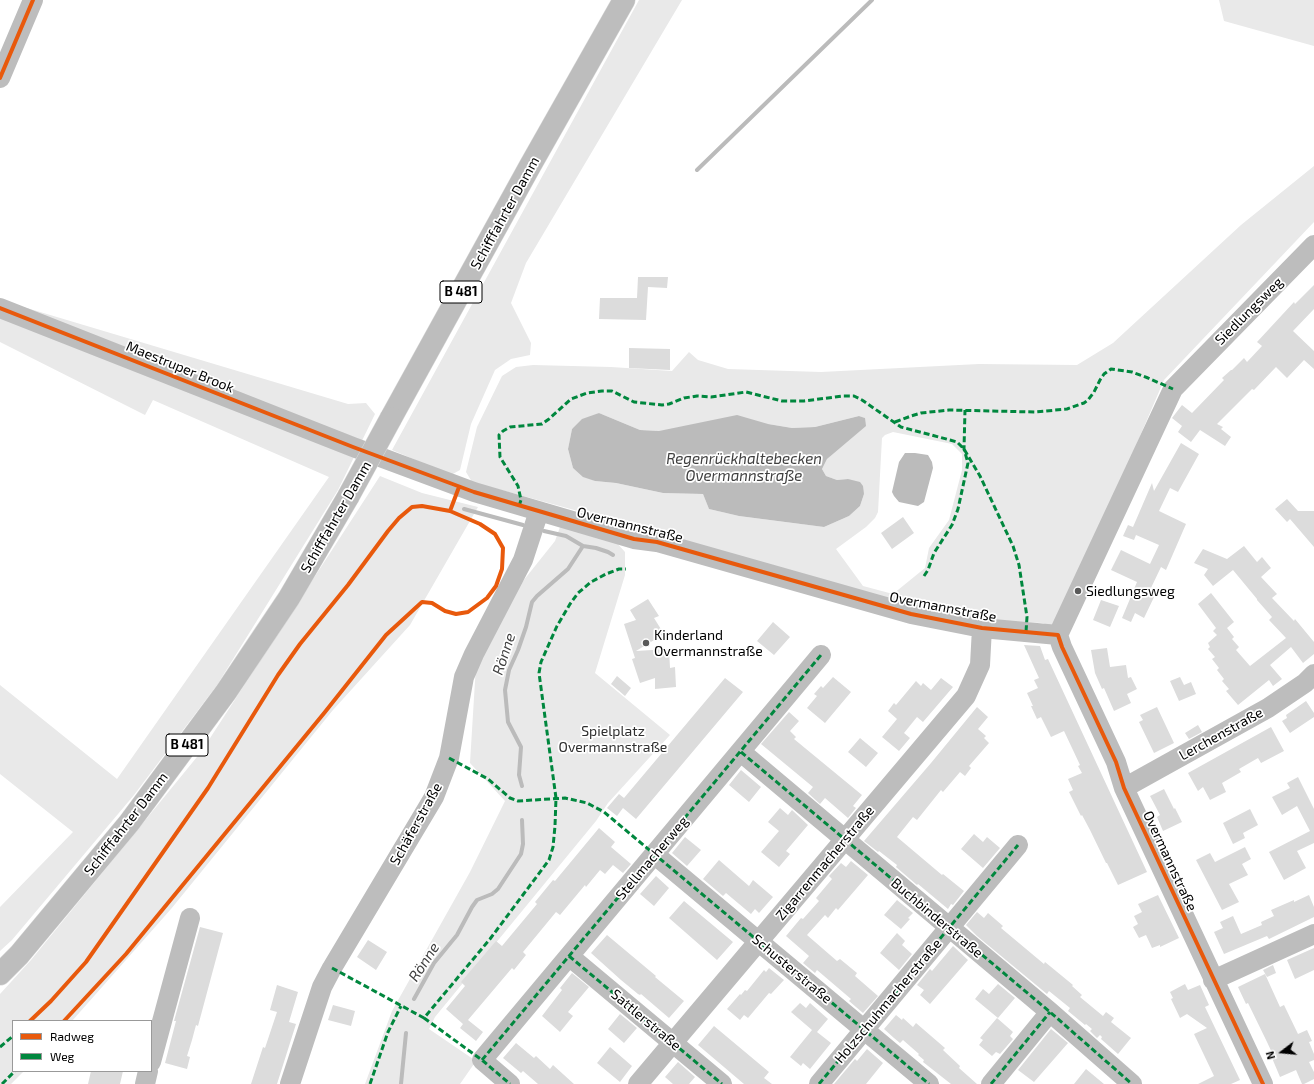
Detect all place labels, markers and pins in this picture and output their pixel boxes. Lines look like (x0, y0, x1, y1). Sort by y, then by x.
place label: Siedlungsweg (1086, 583, 1175, 599)
marker: Siedlungsweg (1073, 586, 1083, 596)
place label: Kinderland Overmannstraße (654, 627, 763, 660)
marker: Kinderland Overmannstraße (641, 638, 651, 648)

